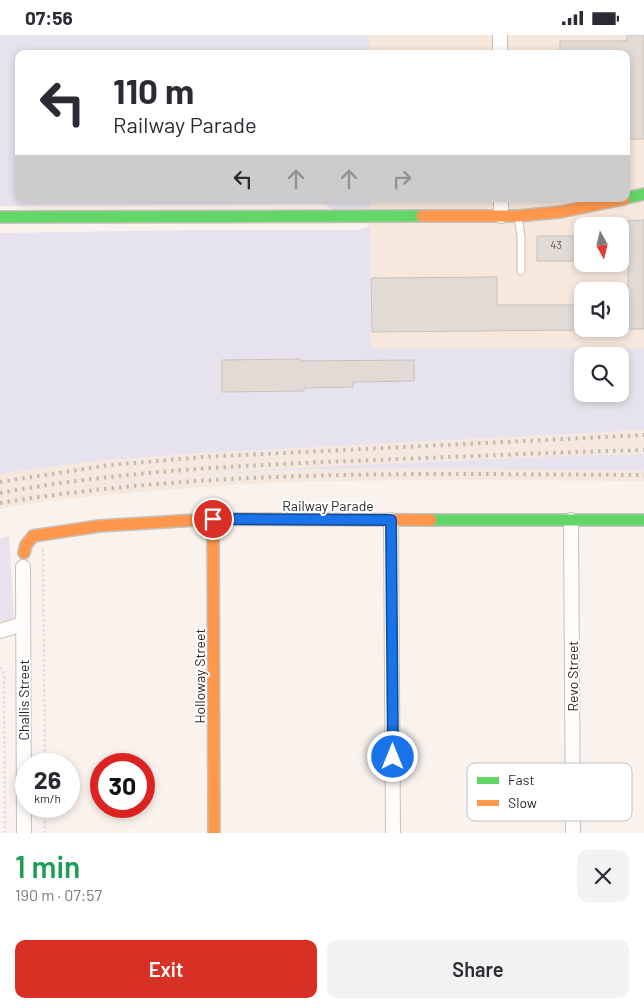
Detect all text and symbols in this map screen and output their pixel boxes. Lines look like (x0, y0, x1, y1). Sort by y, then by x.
text: 07:56 (25, 6, 73, 29)
text: 110 m (113, 69, 194, 111)
icon: left (30, 70, 95, 135)
text: Railway Parade (113, 111, 257, 137)
icon: left (229, 165, 257, 193)
icon: ahead (282, 165, 310, 193)
icon: ahead (335, 165, 363, 193)
icon: right (388, 165, 416, 193)
north arrow (574, 217, 629, 273)
map controls (574, 217, 629, 402)
house number: 43 (550, 238, 562, 251)
button: sound (574, 282, 629, 337)
button: search (574, 347, 629, 402)
street label: Railway Parade (282, 497, 374, 514)
pin (192, 498, 234, 540)
icon: arrive (199, 505, 227, 533)
street label: Holloway Street (191, 628, 208, 724)
street label: Revo Street (564, 641, 581, 711)
street label: Challis Street (15, 660, 32, 740)
position arrow (366, 730, 418, 782)
speed limit sign: 30 (90, 753, 155, 818)
legend (467, 763, 632, 821)
text: 26 (34, 764, 61, 794)
text: Fast (508, 771, 534, 788)
text: km/h (34, 791, 61, 805)
text: Slow (508, 794, 537, 811)
text: 1 min (15, 848, 80, 884)
button: close (577, 850, 629, 902)
text: 190 m · 07:57 (15, 885, 102, 904)
button: Exit (15, 940, 317, 998)
button: Share (327, 940, 629, 998)

